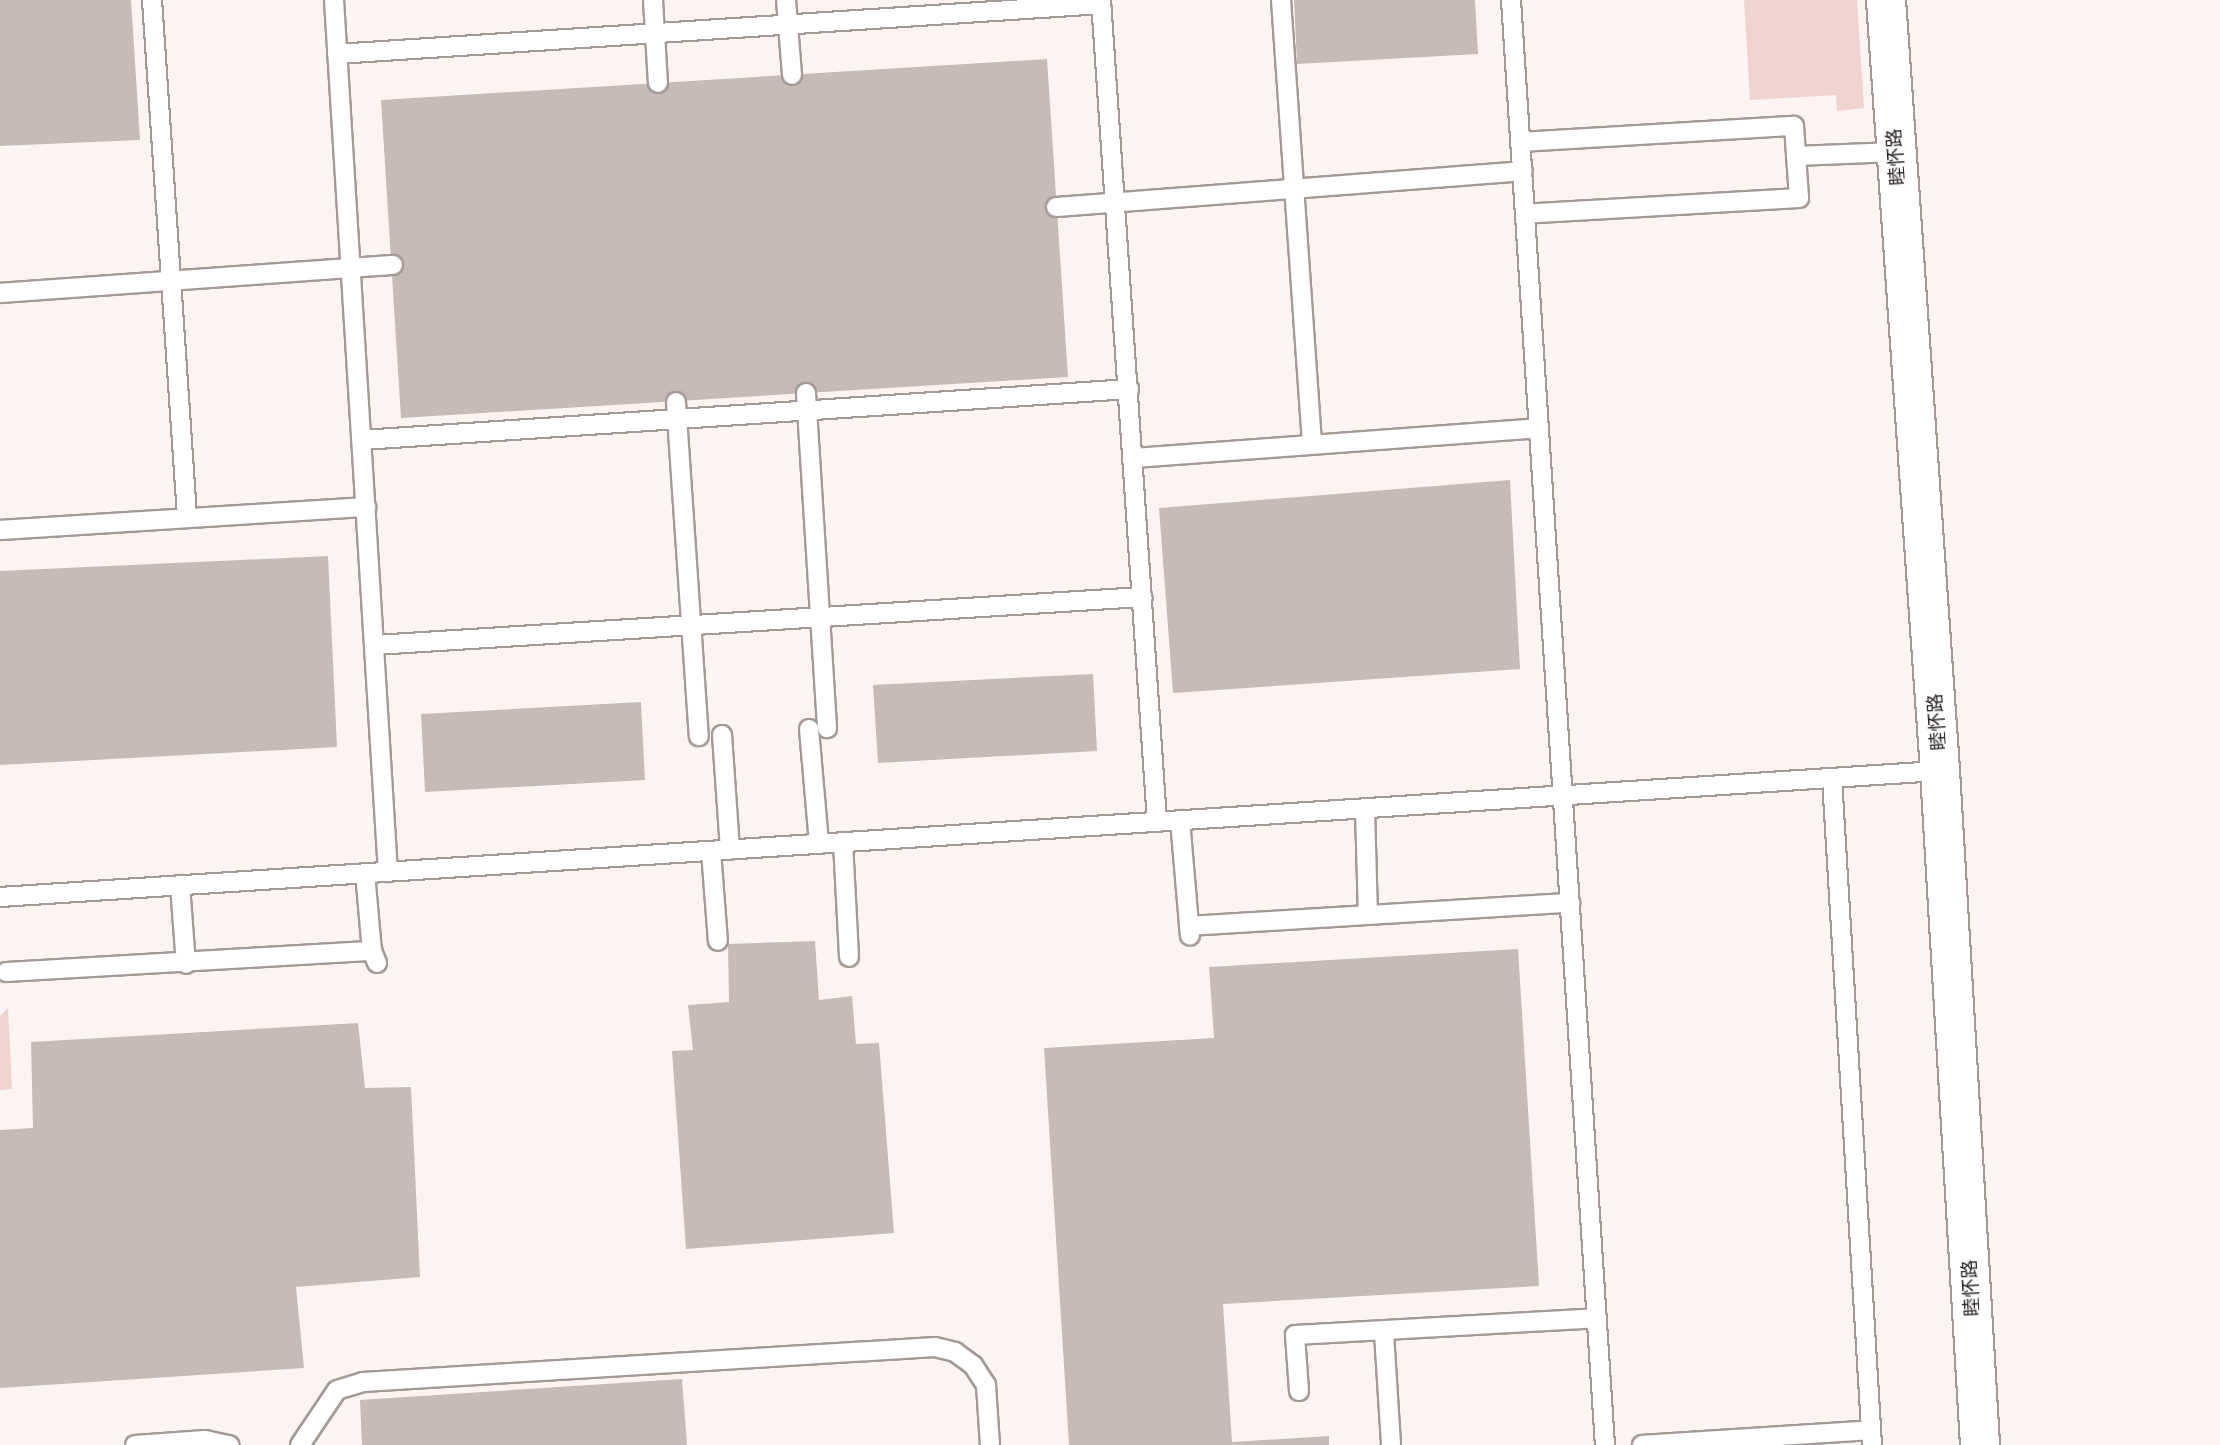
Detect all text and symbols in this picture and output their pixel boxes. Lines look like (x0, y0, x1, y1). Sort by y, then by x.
street label: 睦怀路 (1883, 128, 1909, 186)
street label: 睦怀路 (1924, 693, 1950, 751)
street label: 睦怀路 (1958, 1259, 1984, 1317)

